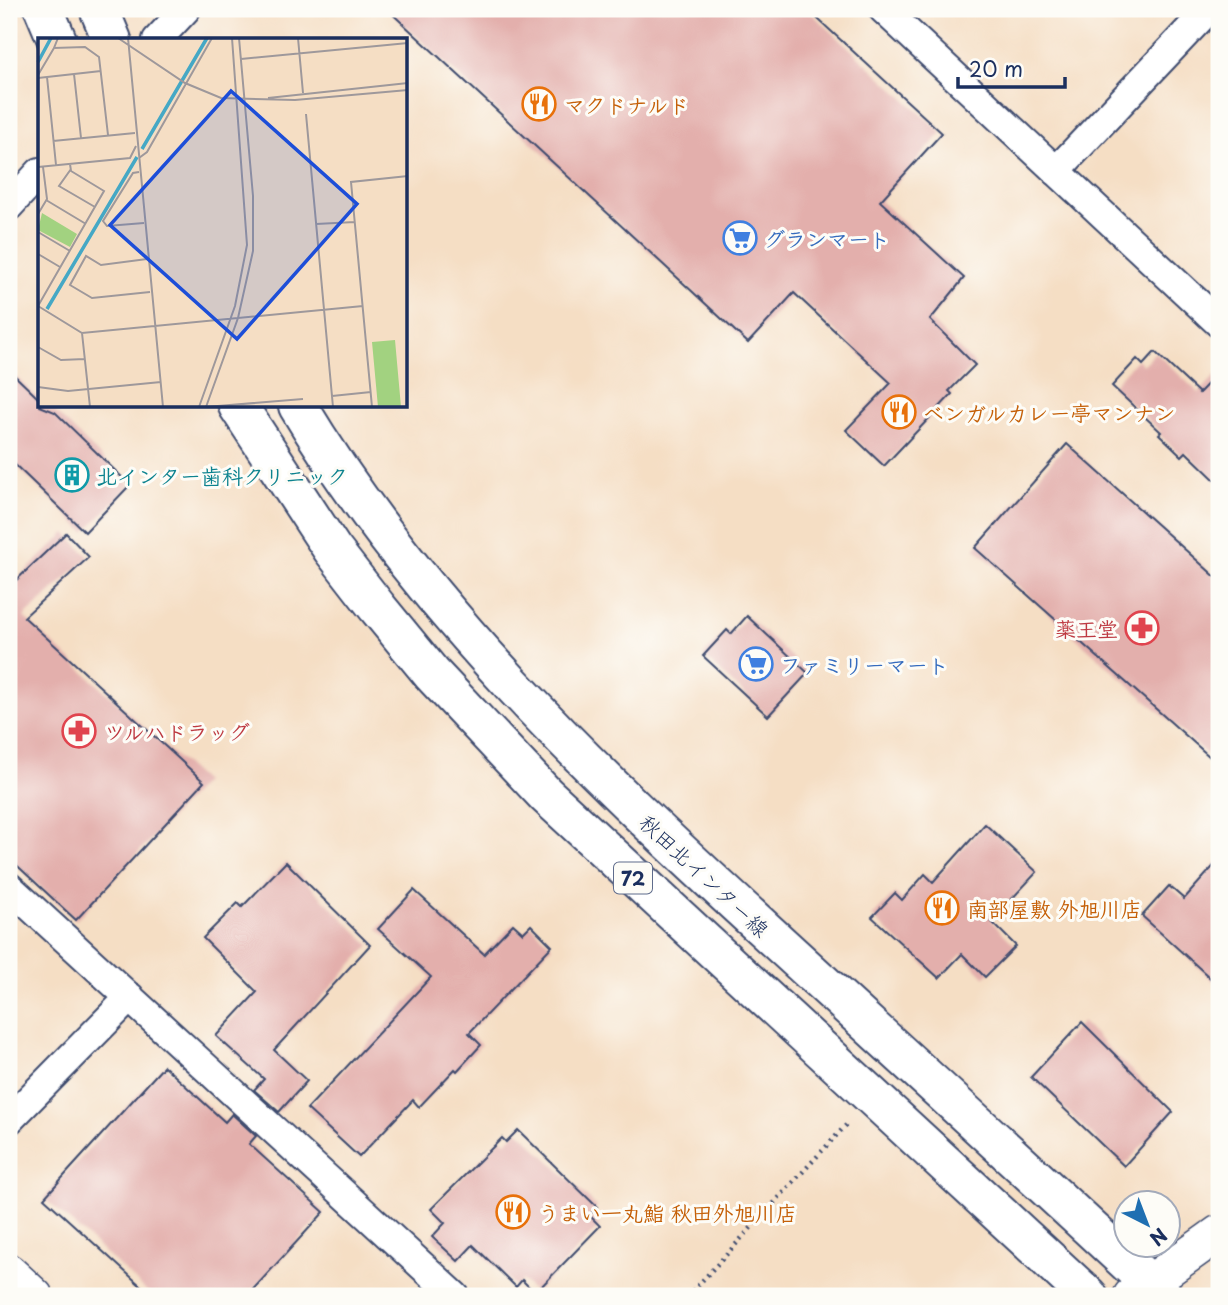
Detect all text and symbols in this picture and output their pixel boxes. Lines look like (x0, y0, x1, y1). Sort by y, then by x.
inset map (38, 38, 408, 408)
scale bar (958, 46, 1065, 90)
text: 20 m (969, 52, 1023, 84)
restaurant icon: マクドナルド (520, 85, 558, 123)
place label: マクドナルド (564, 88, 689, 120)
supermarket icon: グランマート (721, 219, 759, 257)
place label: グランマート (764, 222, 890, 254)
restaurant icon: ベンガルカレー亭マンナン (880, 393, 918, 431)
place label: ベンガルカレー亭マンナン (923, 396, 1175, 428)
building icon: 北インター歯科クリニック (53, 456, 91, 494)
place label: 北インター歯科クリニック (96, 459, 348, 491)
pharmacy icon: 薬王堂 (1123, 609, 1161, 647)
place label: 薬王堂 (1055, 612, 1118, 644)
supermarket icon: ファミリーマート (737, 645, 775, 683)
place label: ファミリーマート (780, 648, 949, 680)
pharmacy icon: ツルハドラッグ (60, 712, 98, 750)
place label: ツルハドラッグ (104, 715, 250, 747)
street label: 秋田北インター線 (633, 806, 777, 944)
road number: 72 (614, 862, 652, 894)
restaurant icon: 南部屋敷 外旭川店 (923, 889, 961, 927)
place label: 南部屋敷 外旭川店 (967, 892, 1142, 924)
north arrow (1112, 1190, 1182, 1260)
restaurant icon: うまい一丸鮨 秋田外旭川店 (494, 1193, 532, 1231)
place label: うまい一丸鮨 秋田外旭川店 (538, 1196, 797, 1228)
text: N (1144, 1222, 1174, 1253)

